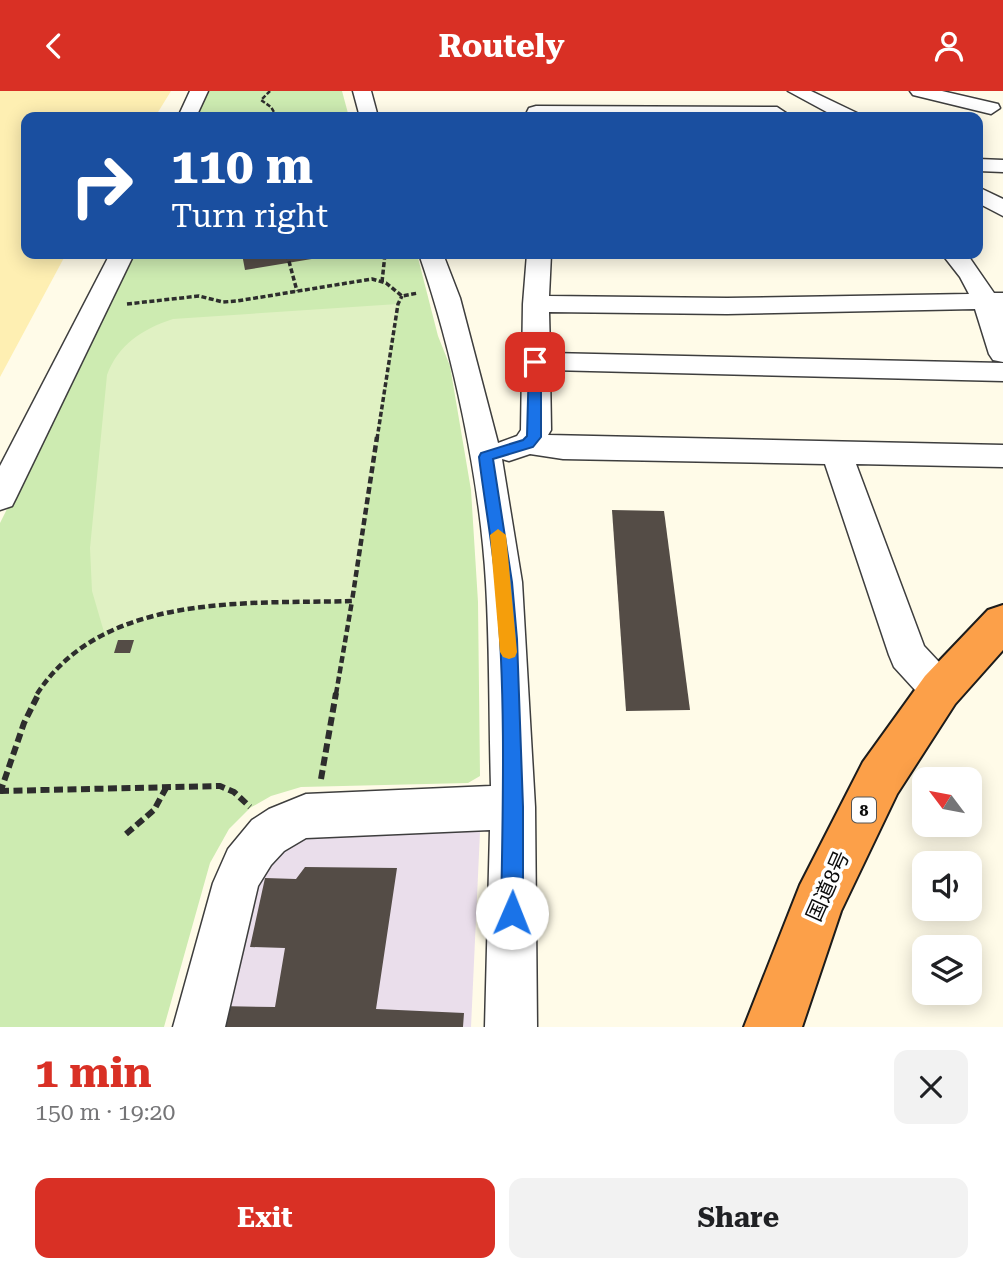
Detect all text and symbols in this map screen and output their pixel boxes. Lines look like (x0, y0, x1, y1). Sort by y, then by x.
icon: back (35, 27, 73, 65)
text: Routely (439, 27, 564, 65)
icon: person (930, 27, 968, 65)
text: 110 m (171, 138, 313, 195)
icon: right (56, 140, 147, 231)
text: Turn right (171, 197, 328, 235)
pin (505, 332, 565, 392)
icon: arrive (516, 343, 554, 381)
north arrow (912, 767, 982, 837)
map controls (912, 767, 982, 1005)
road number: 8 (852, 797, 876, 823)
street label: 国道8号 (802, 847, 854, 925)
button: sound (912, 851, 982, 921)
position arrow (475, 876, 549, 950)
button: layers (912, 935, 982, 1005)
text: 1 min (35, 1048, 152, 1097)
button: close (894, 1050, 968, 1124)
text: 150 m · 19:20 (35, 1099, 175, 1126)
button: Exit (35, 1178, 495, 1258)
button: Share (509, 1178, 968, 1258)

